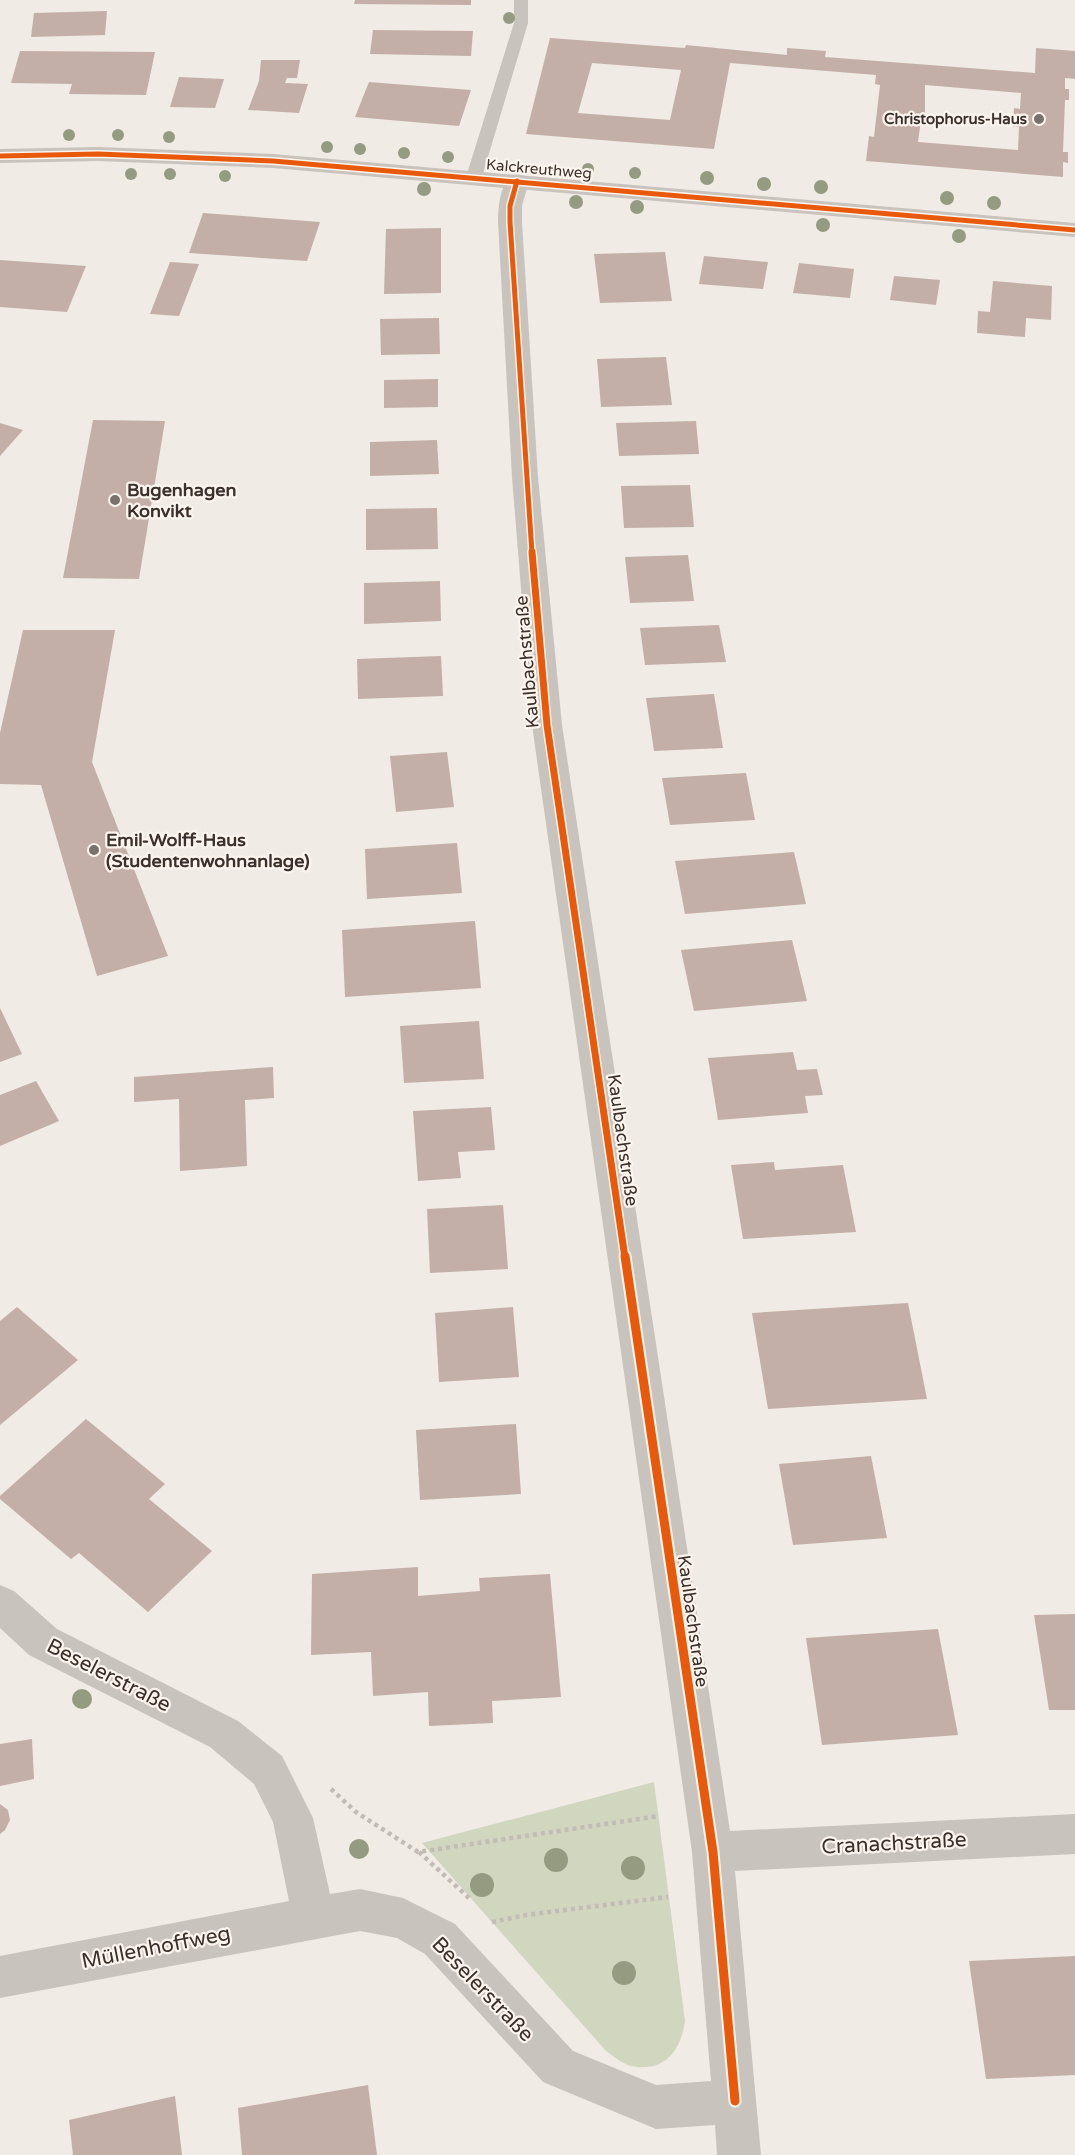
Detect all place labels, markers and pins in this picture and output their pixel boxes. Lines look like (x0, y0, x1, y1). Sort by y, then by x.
place label: Christophorus-Haus (884, 110, 1027, 129)
marker: Christophorus-Haus (1032, 112, 1046, 126)
place label: Bugenhagen Konvikt (127, 479, 236, 522)
marker: Bugenhagen Konvikt (108, 493, 122, 507)
place label: Emil-Wolff-Haus (Studentenwohnanlage) (106, 829, 310, 872)
marker: Emil-Wolff-Haus (Studentenwohnanlage) (87, 843, 101, 857)

